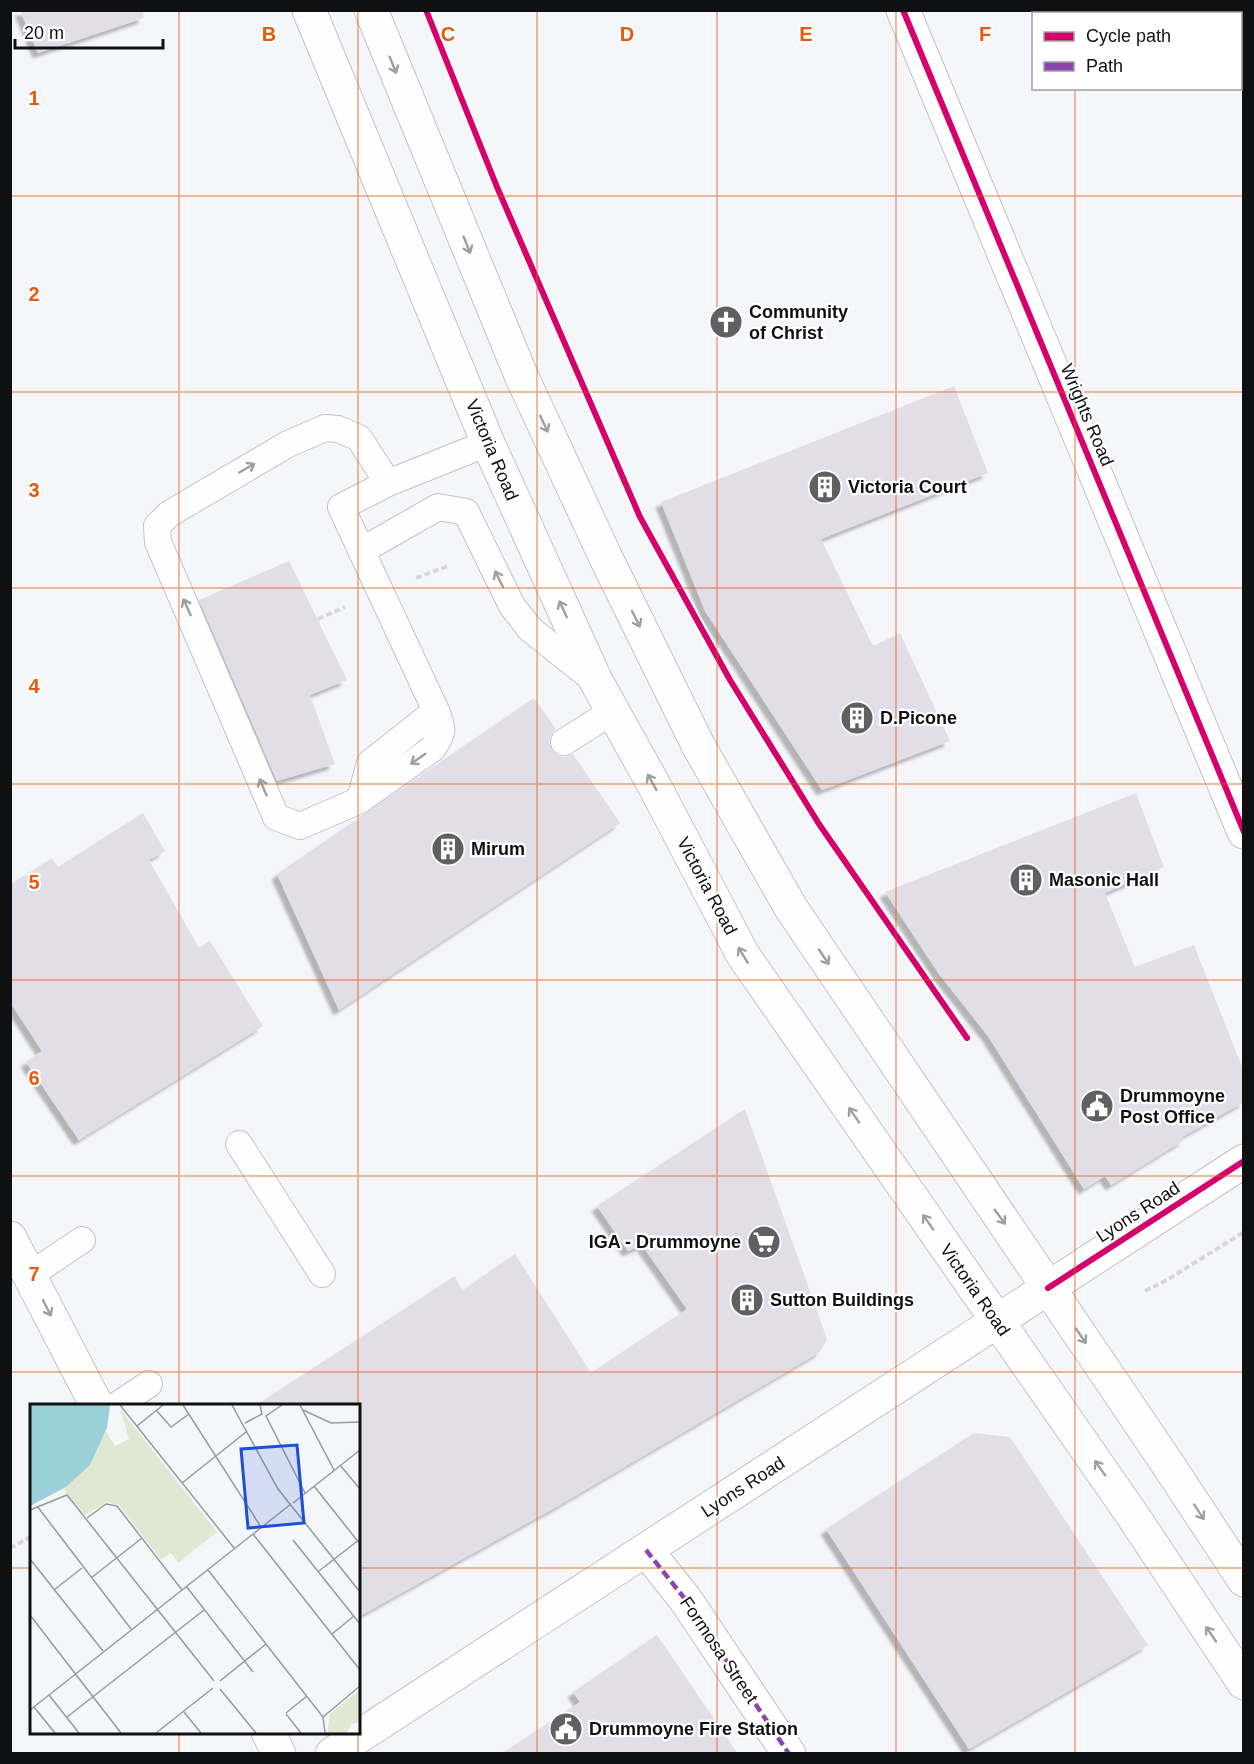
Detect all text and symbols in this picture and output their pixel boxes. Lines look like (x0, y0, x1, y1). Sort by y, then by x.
scale bar (15, 12, 164, 50)
legend (1032, 12, 1242, 90)
text: 20 m (24, 23, 64, 43)
text: B (262, 23, 276, 45)
text: C (441, 23, 455, 45)
text: D (620, 23, 634, 45)
text: E (799, 23, 813, 45)
text: F (979, 23, 991, 45)
text: Cycle path (1086, 26, 1171, 46)
one-way arrow (388, 55, 399, 73)
text: Path (1086, 56, 1123, 76)
text: 1 (28, 87, 40, 109)
one-way arrow (462, 235, 473, 254)
text: 2 (28, 283, 40, 305)
place label: Community of Christ (749, 302, 848, 343)
church icon: Community of Christ (708, 304, 744, 340)
street label: Wrights Road (1057, 361, 1117, 469)
street label: Victoria Road (462, 397, 522, 503)
one-way arrow (538, 415, 550, 433)
one-way arrow (238, 462, 255, 474)
building icon: Victoria Court (807, 469, 843, 505)
place label: Victoria Court (848, 477, 967, 497)
text: 3 (28, 479, 40, 501)
one-way arrow (493, 571, 504, 589)
one-way arrow (181, 599, 193, 617)
one-way arrow (557, 601, 568, 619)
one-way arrow (631, 610, 642, 628)
text: 4 (28, 675, 40, 697)
building icon: D.Picone (839, 700, 875, 736)
place label: D.Picone (880, 708, 957, 728)
one-way arrow (410, 753, 426, 765)
one-way arrow (646, 774, 657, 792)
one-way arrow (257, 778, 269, 796)
building icon: Mirum (430, 831, 466, 867)
street label: Victoria Road (673, 834, 741, 938)
place label: Mirum (471, 839, 525, 859)
building icon: Masonic Hall (1008, 862, 1044, 898)
place label: Masonic Hall (1049, 870, 1159, 890)
text: 5 (28, 871, 40, 893)
one-way arrow (737, 947, 749, 964)
one-way arrow (818, 948, 830, 964)
text: 6 (28, 1067, 40, 1089)
place label: Drummoyne Post Office (1120, 1086, 1225, 1127)
public building icon: Drummoyne Post Office (1079, 1088, 1115, 1124)
one-way arrow (848, 1108, 860, 1124)
street label: Lyons Road (1093, 1178, 1183, 1246)
one-way arrow (994, 1208, 1006, 1224)
one-way arrow (922, 1214, 934, 1230)
supermarket icon: IGA - Drummoyne (746, 1224, 782, 1260)
place label: IGA - Drummoyne (589, 1232, 741, 1252)
street label: Victoria Road (936, 1240, 1014, 1340)
text: 7 (28, 1263, 40, 1285)
building icon: Sutton Buildings (729, 1282, 765, 1318)
place label: Sutton Buildings (770, 1290, 914, 1310)
one-way arrow (41, 1299, 53, 1316)
one-way arrow (1075, 1328, 1087, 1344)
inset map (30, 1404, 360, 1734)
street label: Lyons Road (698, 1453, 788, 1521)
one-way arrow (1094, 1461, 1106, 1477)
one-way arrow (1194, 1503, 1206, 1520)
street label: Formosa Street (676, 1593, 762, 1707)
one-way arrow (1205, 1627, 1217, 1643)
public building icon: Drummoyne Fire Station (548, 1711, 584, 1747)
place label: Drummoyne Fire Station (589, 1719, 798, 1739)

